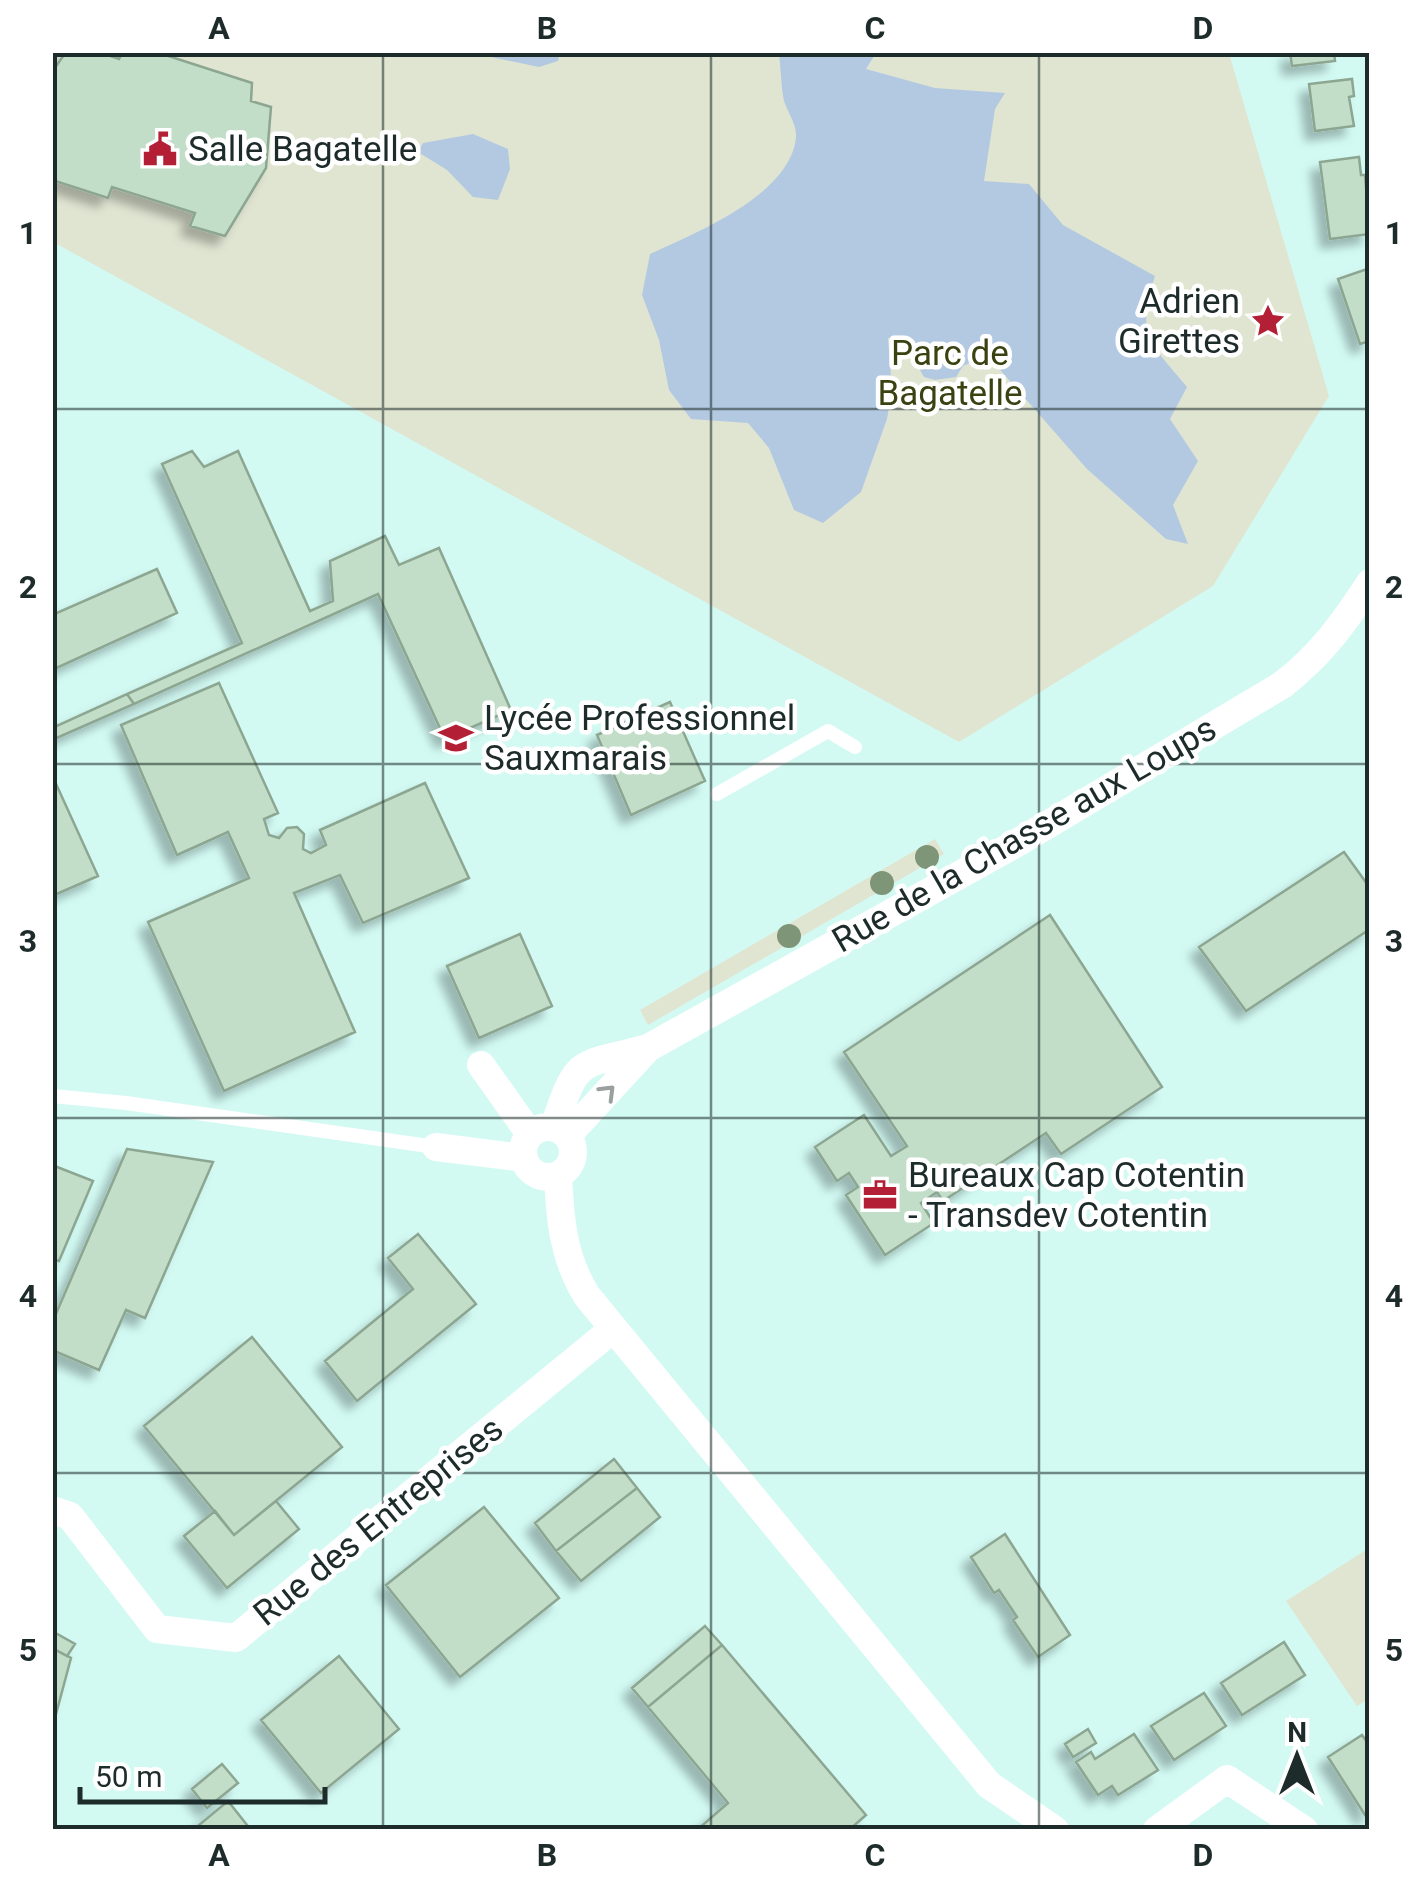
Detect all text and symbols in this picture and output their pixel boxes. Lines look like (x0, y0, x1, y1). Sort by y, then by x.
text: A (208, 9, 230, 47)
text: B (537, 9, 557, 47)
text: C (865, 9, 885, 47)
text: D (1193, 9, 1213, 47)
place label: Salle Bagatelle (188, 129, 417, 170)
public building icon: Salle Bagatelle (141, 130, 179, 168)
text: 1 (19, 214, 37, 252)
text: 1 (1385, 214, 1403, 252)
place label: Adrien Girettes (1118, 281, 1240, 362)
place icon: Adrien Girettes (1249, 302, 1287, 340)
park label: Parc de Bagatelle (877, 333, 1023, 414)
text: 2 (19, 568, 37, 606)
text: 2 (1385, 568, 1403, 606)
place label: Lycée Professionnel Sauxmarais (484, 698, 795, 779)
street label: Rue de la Chasse aux Loups (825, 708, 1223, 961)
school or university icon: Lycée Professionnel Sauxmarais (437, 719, 475, 757)
text: 3 (19, 922, 37, 960)
text: 3 (1385, 922, 1403, 960)
one-way arrow (596, 1085, 614, 1103)
place label: Bureaux Cap Cotentin - Transdev Cotentin (908, 1155, 1245, 1236)
office icon: Bureaux Cap Cotentin - Transdev Cotentin (861, 1176, 899, 1214)
text: 4 (19, 1277, 37, 1315)
text: 4 (1385, 1277, 1403, 1315)
street label: Rue des Entreprises (245, 1408, 511, 1634)
text: 5 (19, 1631, 37, 1669)
text: 5 (1385, 1631, 1403, 1669)
north arrow (1247, 1707, 1347, 1807)
text: N (1287, 1716, 1307, 1749)
scale bar (80, 1742, 325, 1804)
text: 50 m (95, 1759, 162, 1794)
text: A (208, 1836, 230, 1874)
text: B (537, 1836, 557, 1874)
text: C (865, 1836, 885, 1874)
text: D (1193, 1836, 1213, 1874)

